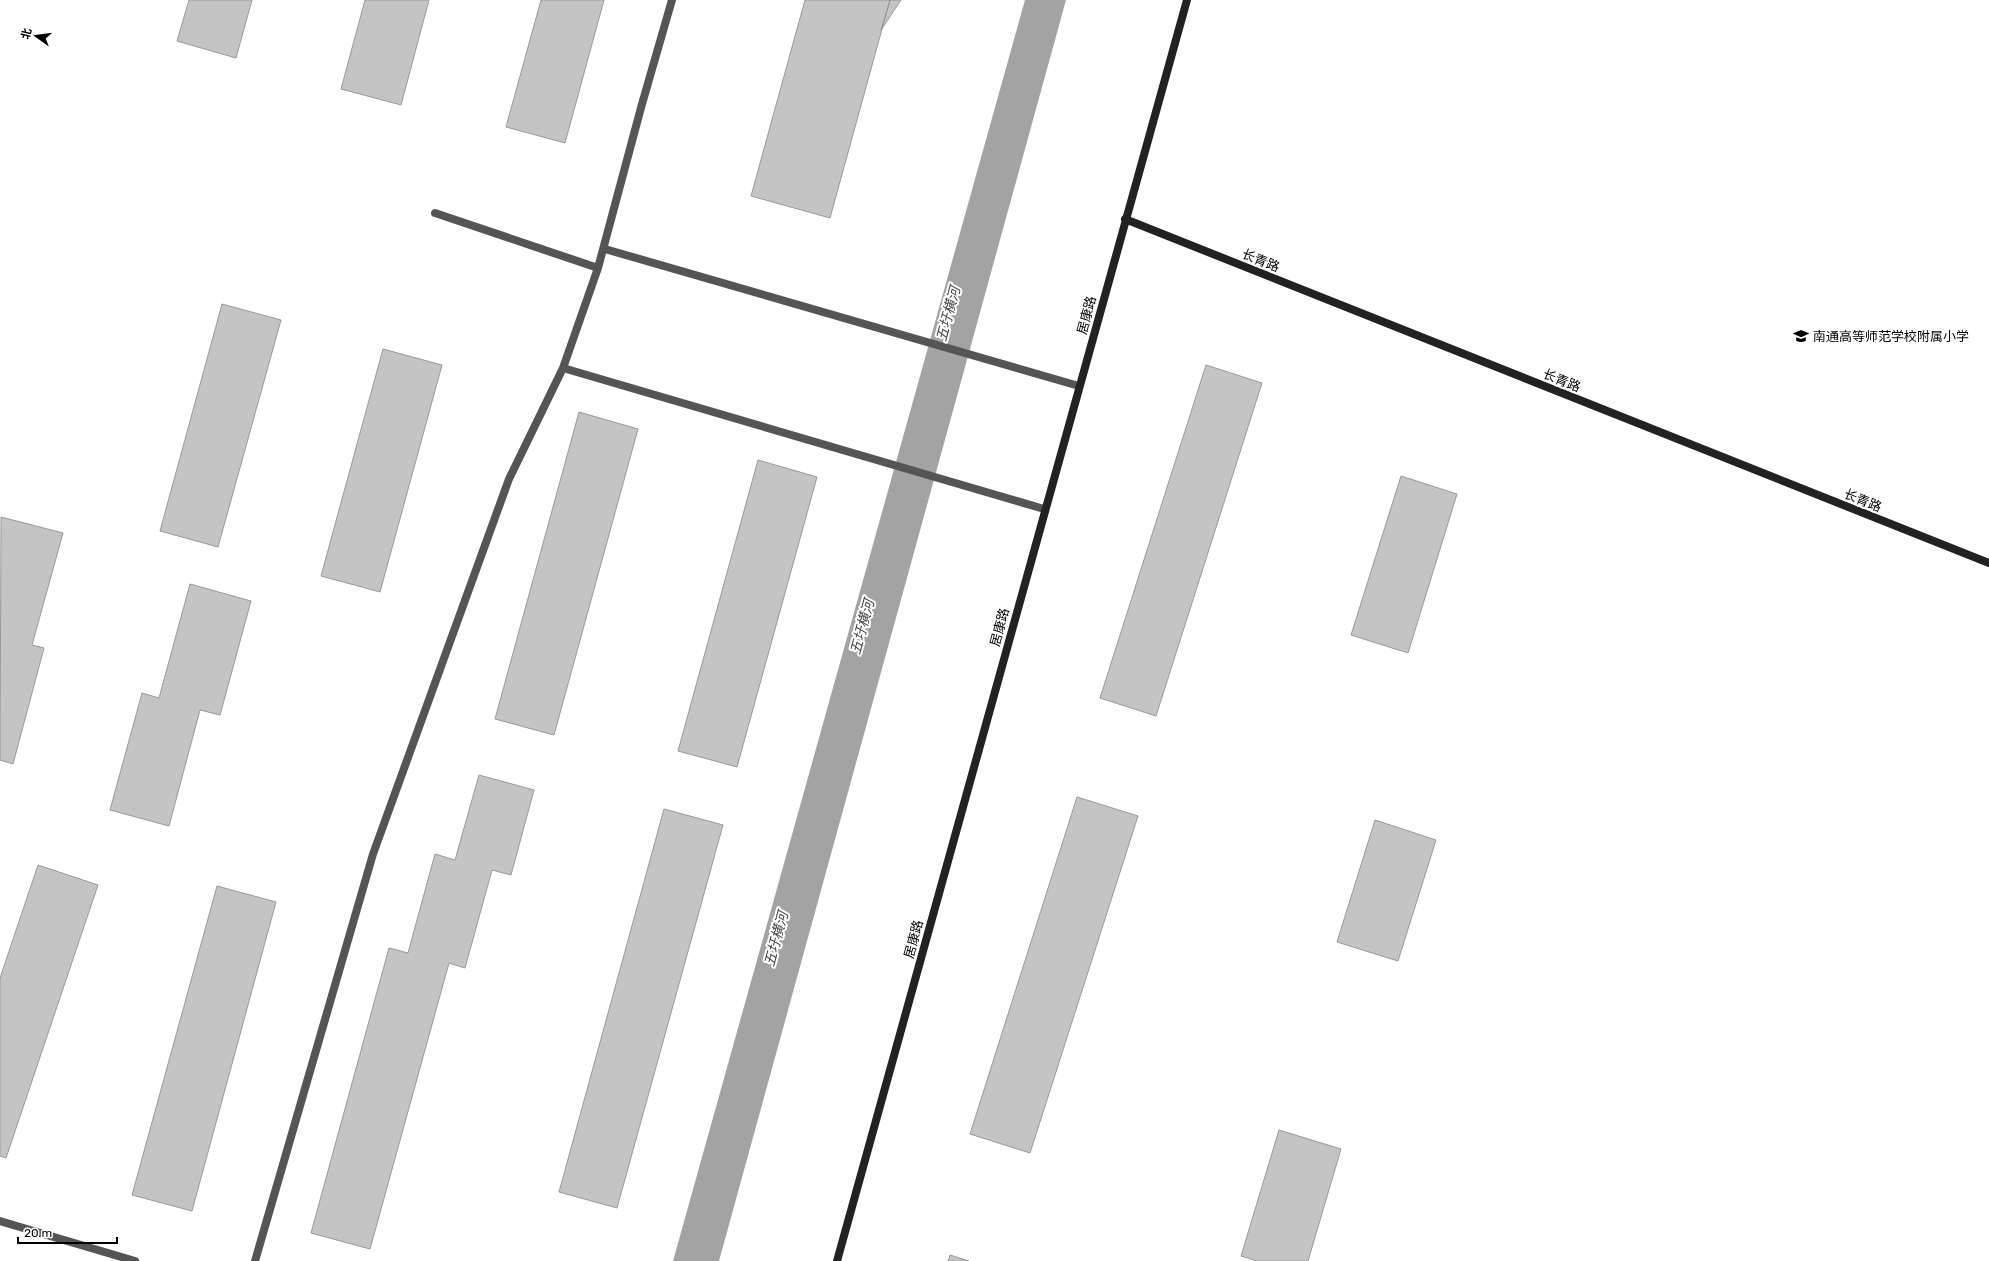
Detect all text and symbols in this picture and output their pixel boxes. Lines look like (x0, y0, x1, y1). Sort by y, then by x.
north arrow (16, 16, 56, 56)
text: 北 (19, 27, 34, 41)
street label: 长青路 (1240, 246, 1282, 275)
water label: 五圩横河 (933, 282, 965, 343)
street label: 居康路 (1074, 294, 1099, 336)
school or university icon: 南通高等师范学校附属小学 (1792, 327, 1810, 345)
place label: 南通高等师范学校附属小学 (1813, 329, 1969, 344)
street label: 长青路 (1541, 366, 1583, 395)
street label: 长青路 (1842, 486, 1884, 515)
water label: 五圩横河 (847, 595, 879, 656)
street label: 居康路 (987, 606, 1012, 648)
water label: 五圩横河 (761, 907, 793, 968)
street label: 居康路 (901, 918, 926, 960)
scale bar (18, 1219, 117, 1245)
text: 20 m (24, 1226, 52, 1240)

